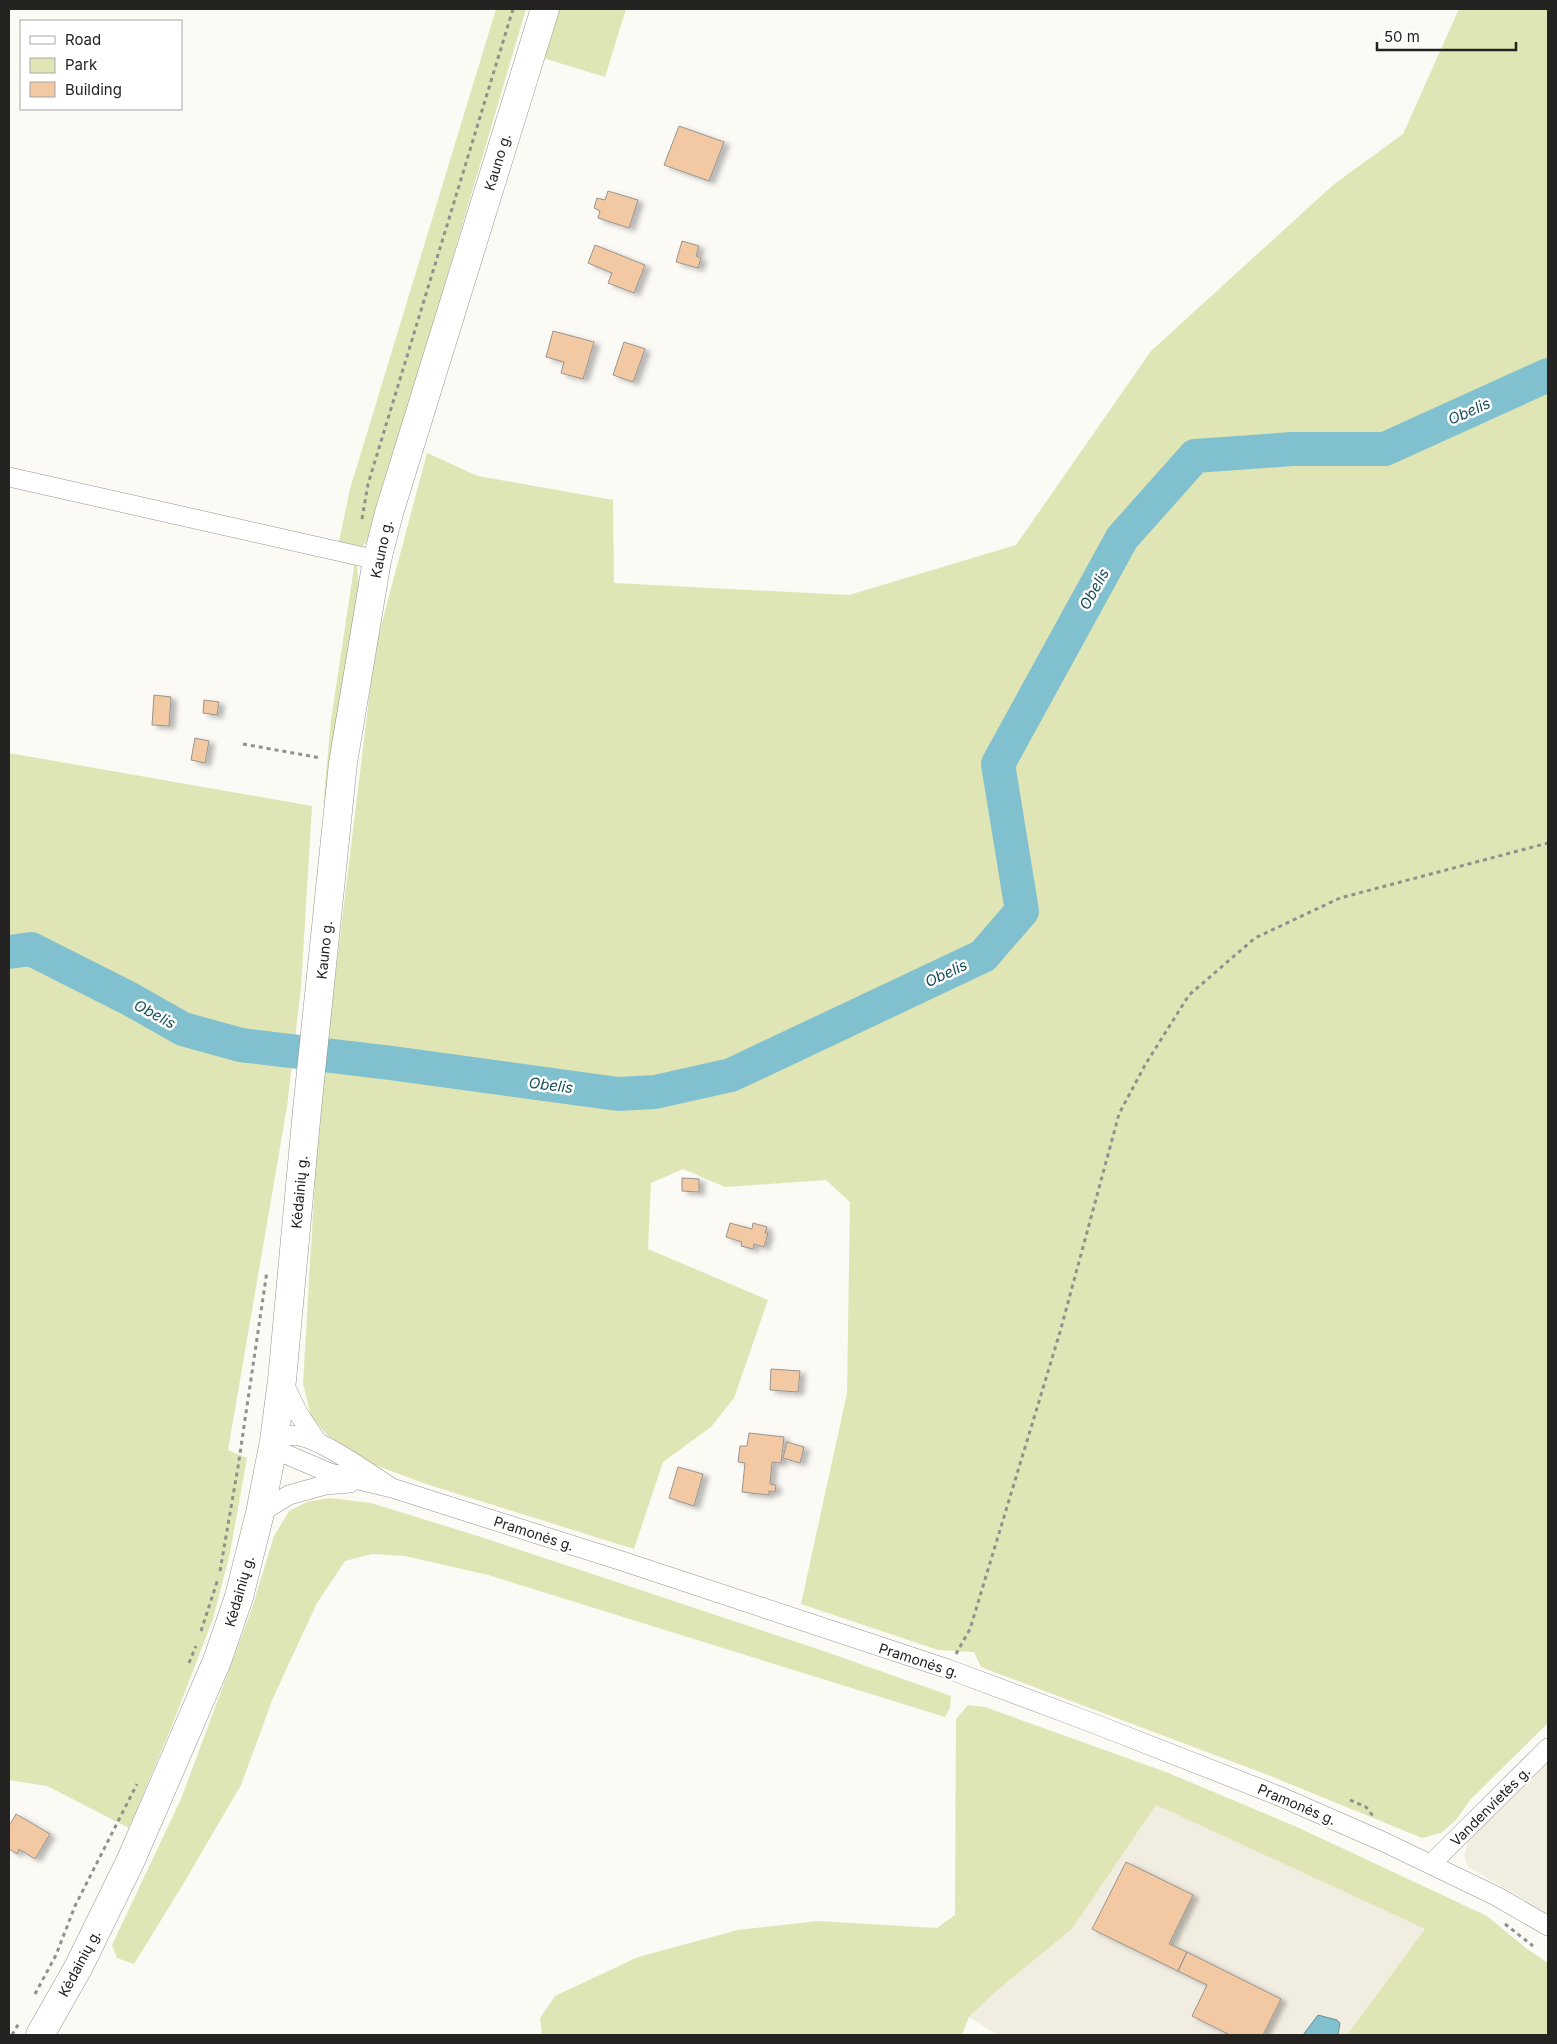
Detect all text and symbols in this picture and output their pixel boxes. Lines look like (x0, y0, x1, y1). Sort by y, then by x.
legend (20, 20, 182, 110)
scale bar (1377, 20, 1516, 52)
text: 50 m (1384, 27, 1420, 46)
text: Road (65, 30, 101, 49)
text: Park (65, 55, 98, 74)
text: Building (65, 80, 122, 99)
street label: Kauno g. (480, 131, 514, 193)
water label: Obelis (1445, 393, 1493, 429)
street label: Kauno g. (367, 518, 395, 580)
water label: Obelis (1075, 565, 1113, 613)
street label: Kauno g. (312, 920, 336, 980)
water label: Obelis (922, 955, 970, 991)
water label: Obelis (131, 995, 179, 1033)
water label: Obelis (528, 1073, 574, 1097)
street label: Kėdainių g. (287, 1155, 311, 1229)
street label: Pramonės g. (492, 1512, 576, 1554)
street label: Kėdainių g. (221, 1553, 257, 1629)
street label: Pramonės g. (877, 1639, 961, 1681)
street label: Vandenvietės g. (1447, 1763, 1533, 1849)
street label: Pramonės g. (1255, 1780, 1339, 1828)
street label: Kėdainių g. (54, 1927, 104, 1999)

